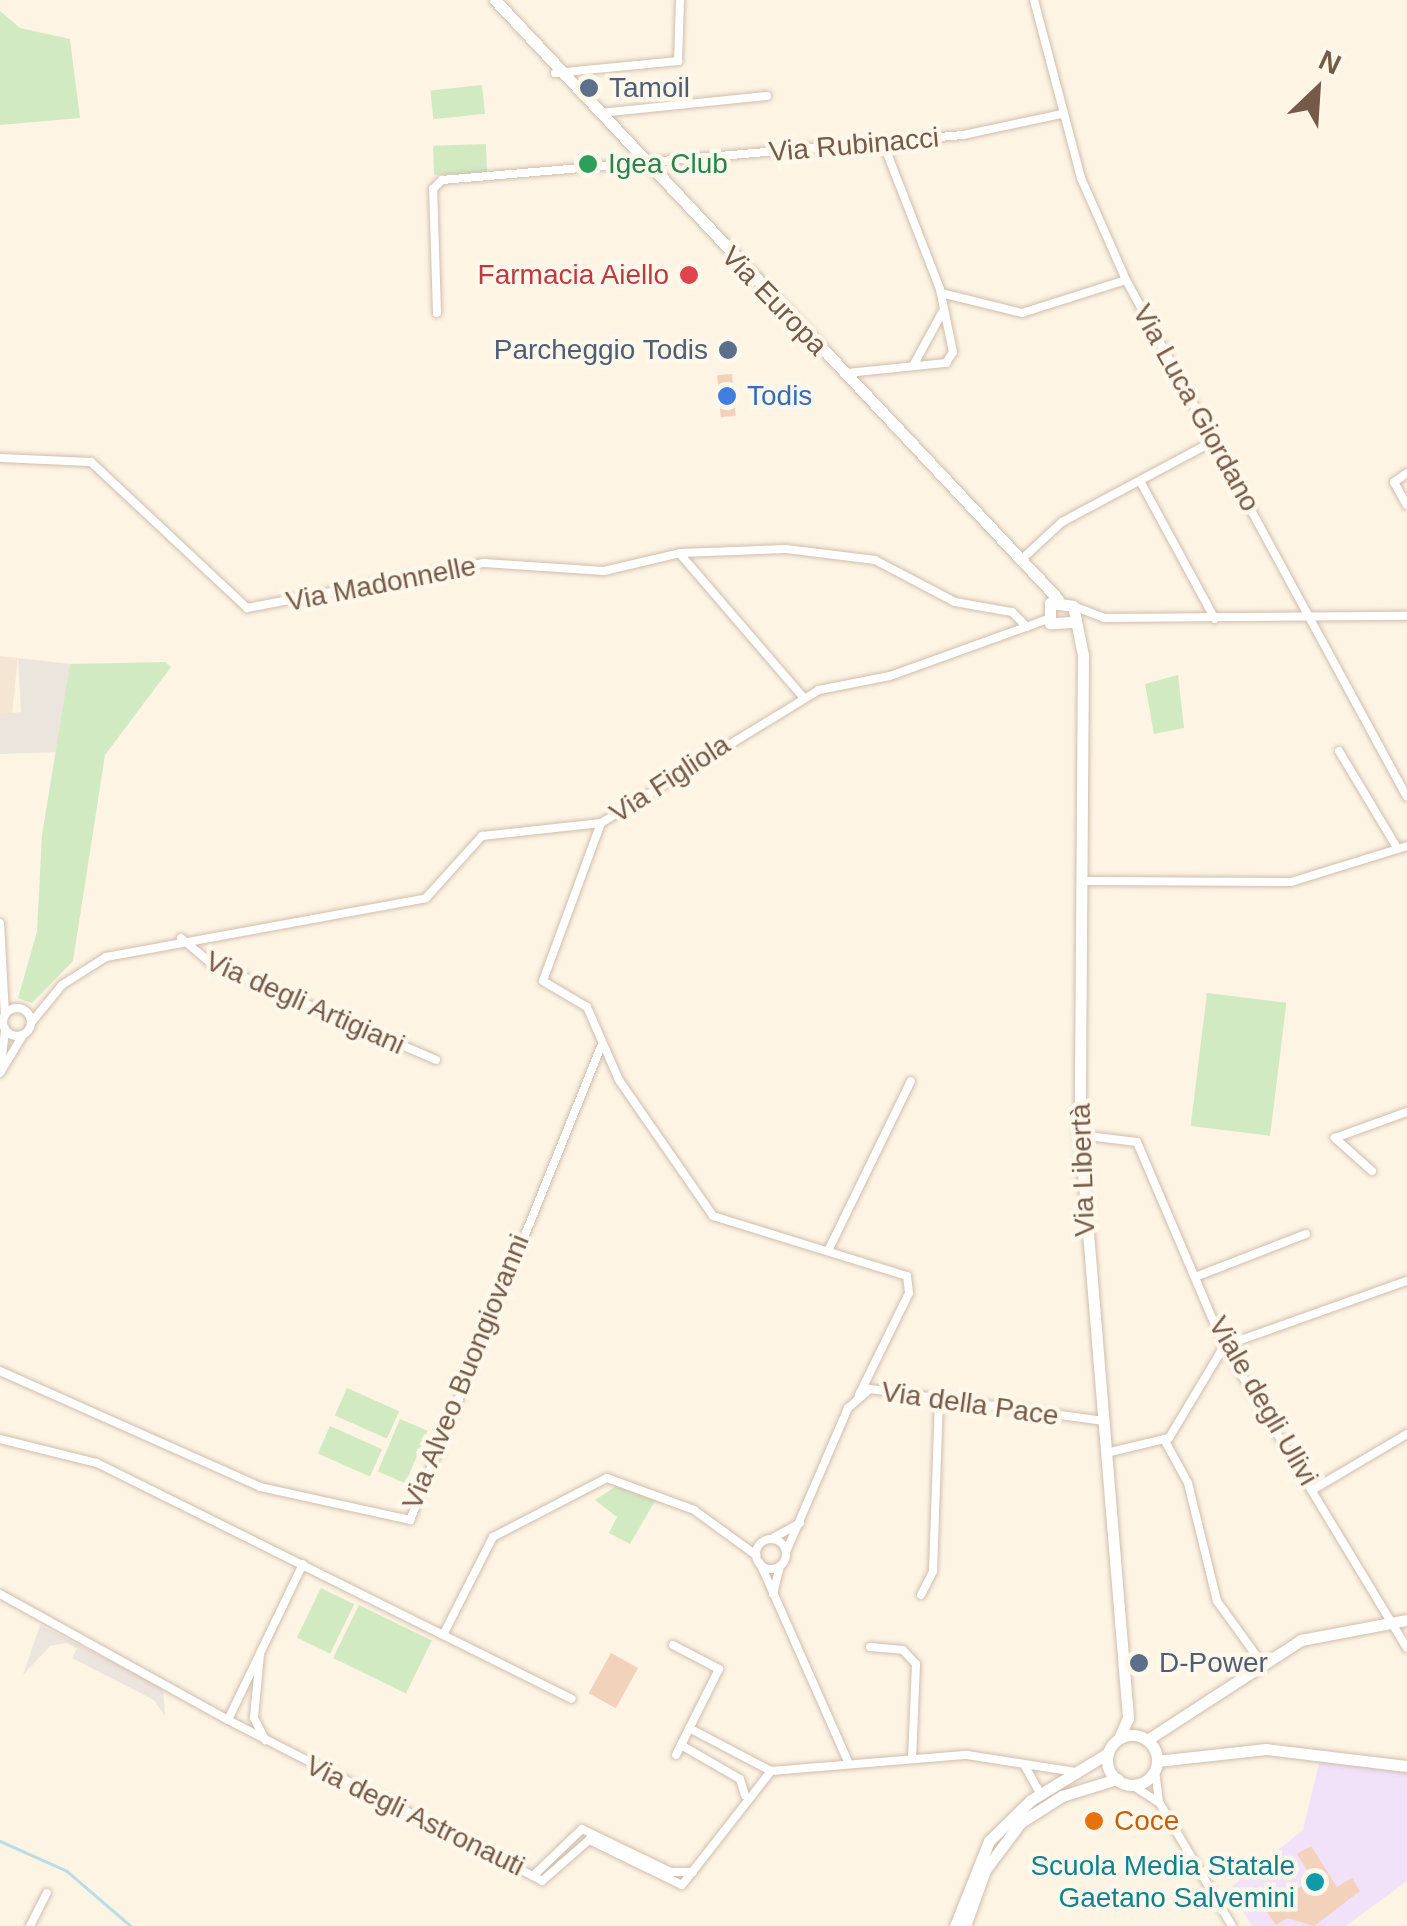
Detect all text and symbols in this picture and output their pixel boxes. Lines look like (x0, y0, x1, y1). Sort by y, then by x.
north arrow (1267, 40, 1367, 140)
text: N (1314, 44, 1346, 81)
place label: Tamoil (609, 71, 690, 105)
marker: Tamoil (578, 77, 600, 99)
street label: Via Rubinacci (768, 121, 940, 169)
place label: Igea Club (608, 147, 728, 181)
marker: Igea Club (577, 153, 599, 175)
street label: Via Europa (714, 240, 834, 362)
place label: Farmacia Aiello (476, 258, 669, 292)
marker: Farmacia Aiello (678, 264, 700, 286)
street label: Via Luca Giordano (1125, 299, 1267, 517)
place label: Parcheggio Todis (493, 333, 708, 367)
marker: Parcheggio Todis (717, 339, 739, 361)
place label: Todis (747, 379, 812, 413)
marker: Todis (716, 385, 738, 407)
street label: Via Madonnelle (283, 549, 479, 619)
street label: Via Figliola (604, 728, 736, 830)
street label: Via degli Artigiani (200, 944, 410, 1062)
street label: Via Libertà (1064, 1103, 1102, 1237)
street label: Via Alveo Buongiovanni (395, 1229, 537, 1515)
street label: Viale degli Ulivi (1201, 1311, 1325, 1491)
street label: Via della Pace (879, 1375, 1061, 1433)
place label: D-Power (1159, 1646, 1268, 1680)
marker: D-Power (1128, 1652, 1150, 1674)
street label: Via degli Astronauti (299, 1748, 531, 1884)
place label: Coce (1114, 1804, 1179, 1838)
marker: Coce (1083, 1810, 1105, 1832)
place label: Scuola Media Statale Gaetano Salvemini (1030, 1849, 1295, 1915)
marker: Scuola Media Statale Gaetano Salvemini (1304, 1871, 1326, 1893)

